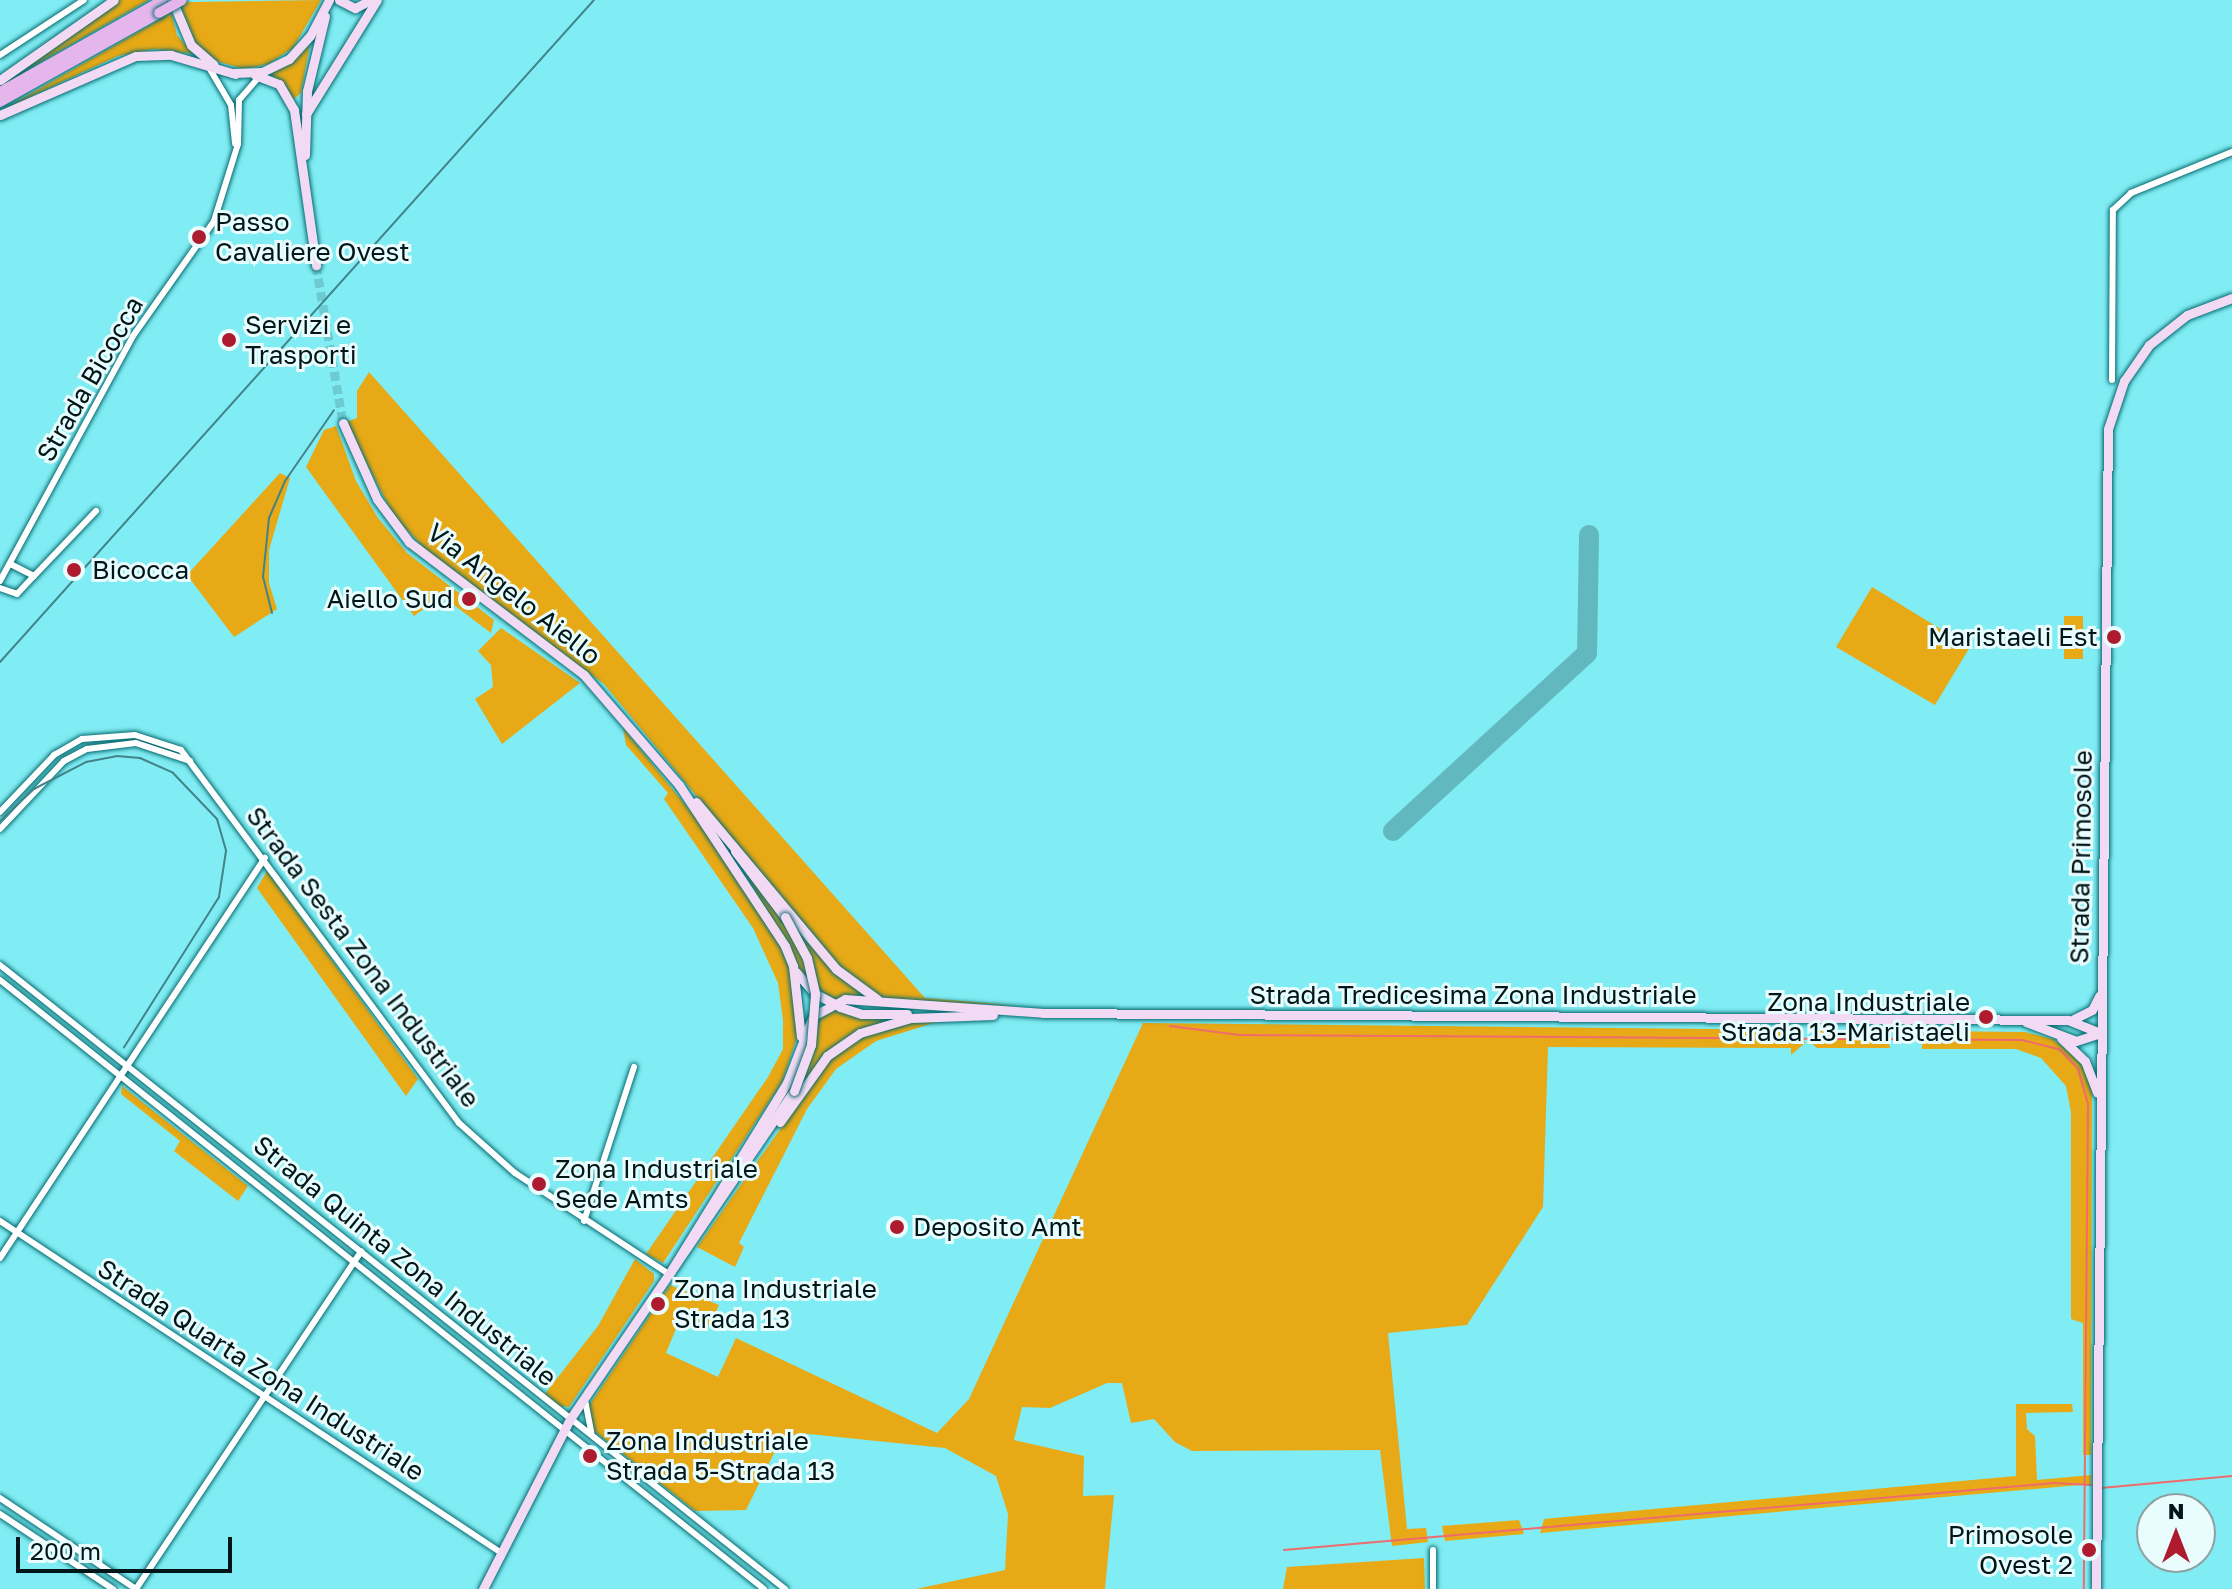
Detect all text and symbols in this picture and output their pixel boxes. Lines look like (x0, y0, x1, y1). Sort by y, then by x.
place label: Passo Cavaliere Ovest (215, 206, 410, 268)
marker: Passo Cavaliere Ovest (190, 228, 208, 246)
street label: Strada Bicocca (30, 291, 150, 467)
place label: Servizi e Trasporti (245, 309, 357, 370)
marker: Servizi e Trasporti (220, 331, 238, 349)
street label: Via Angelo Aiello (421, 517, 607, 671)
place label: Bicocca (92, 554, 189, 586)
marker: Bicocca (63, 559, 85, 581)
place label: Aiello Sud (327, 583, 453, 615)
marker: Aiello Sud (460, 590, 478, 608)
place label: Maristaeli Est (1928, 621, 2098, 653)
marker: Maristaeli Est (2105, 628, 2123, 646)
street label: Strada Primosole (2064, 750, 2098, 964)
street label: Strada Sesta Zona Industriale (240, 801, 486, 1113)
street label: Strada Tredicesima Zona Industriale (1249, 979, 1697, 1011)
place label: Zona Industriale Strada 13-Maristaeli (1721, 986, 1970, 1048)
marker: Zona Industriale Strada 13-Maristaeli (1977, 1008, 1995, 1026)
street label: Strada Quinta Zona Industriale (247, 1129, 563, 1393)
place label: Zona Industriale Sede Amts (555, 1153, 758, 1214)
marker: Zona Industriale Sede Amts (530, 1175, 548, 1193)
place label: Deposito Amt (913, 1211, 1082, 1243)
marker: Deposito Amt (888, 1218, 906, 1236)
street label: Strada Quarta Zona Industriale (92, 1253, 430, 1487)
place label: Zona Industriale Strada 13 (674, 1273, 877, 1334)
marker: Zona Industriale Strada 13 (649, 1295, 667, 1313)
place label: Zona Industriale Strada 5-Strada 13 (606, 1425, 835, 1486)
marker: Zona Industriale Strada 5-Strada 13 (581, 1447, 599, 1465)
north arrow (2136, 1493, 2216, 1573)
text: N (2168, 1497, 2184, 1524)
place label: Primosole Ovest 2 (1948, 1519, 2073, 1580)
scale bar (20, 1521, 236, 1571)
text: 200 m (30, 1536, 101, 1565)
marker: Primosole Ovest 2 (2080, 1541, 2098, 1559)

